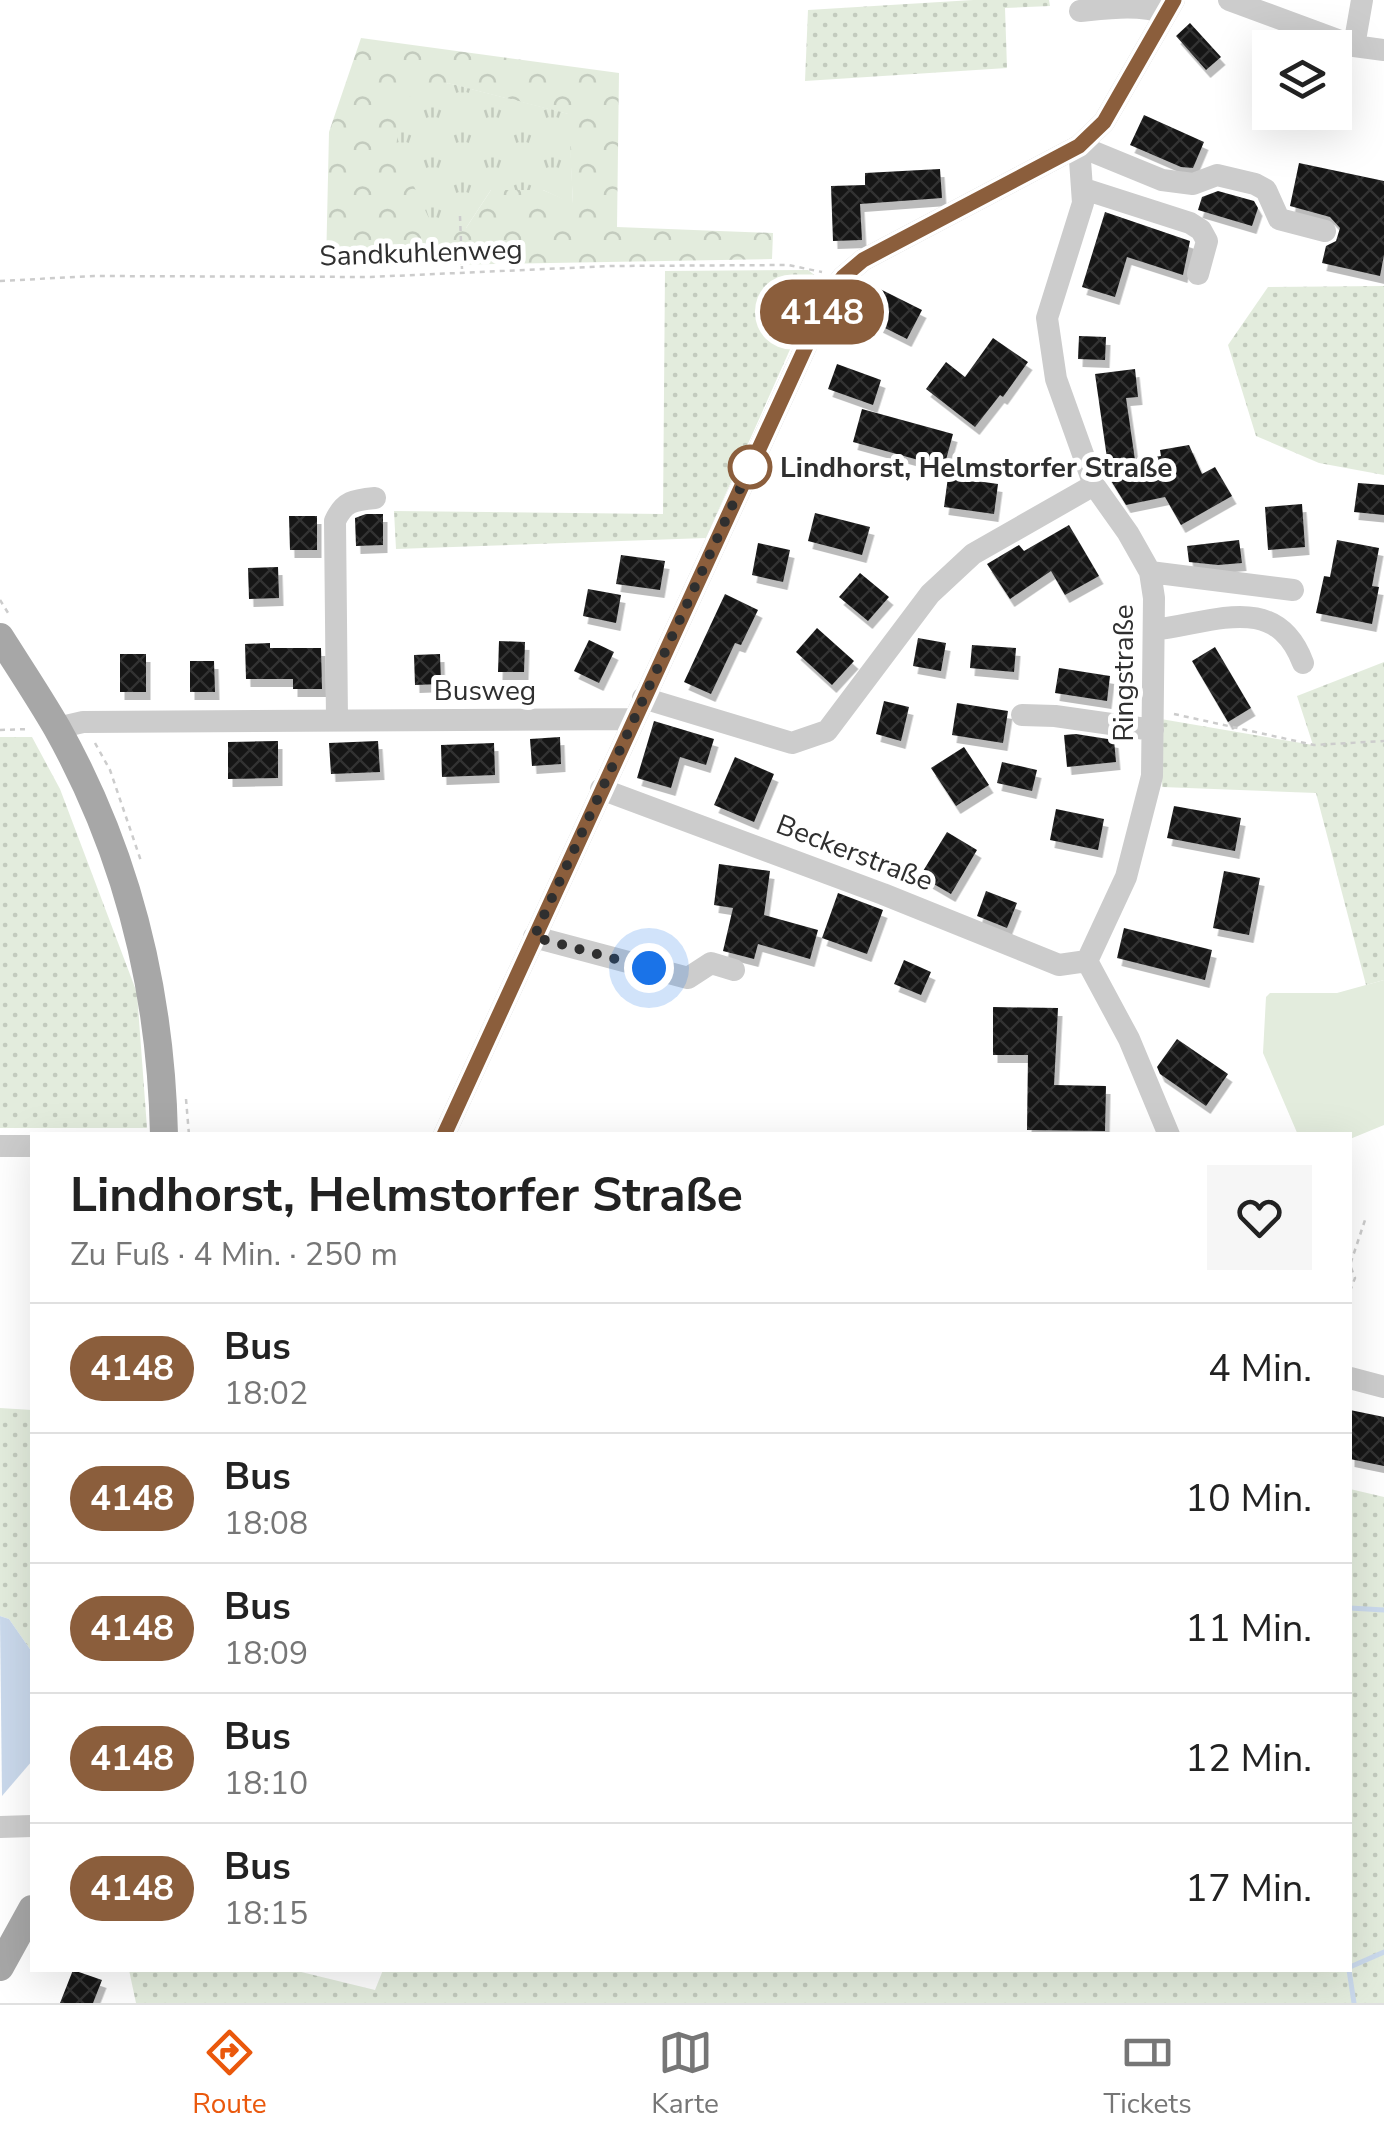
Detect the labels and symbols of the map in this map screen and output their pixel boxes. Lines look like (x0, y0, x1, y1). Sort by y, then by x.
street label: Sandkuhlenweg (319, 230, 523, 276)
line badge: 4148 (752, 280, 892, 344)
marker: Lindhorst, Helmstorfer Straße (729, 446, 771, 488)
place label: Lindhorst, Helmstorfer Straße (780, 449, 1172, 487)
street label: Ringstraße (1105, 604, 1143, 742)
street label: Busweg (434, 672, 536, 710)
street label: Beckerstraße (771, 806, 939, 900)
your location (624, 943, 674, 993)

